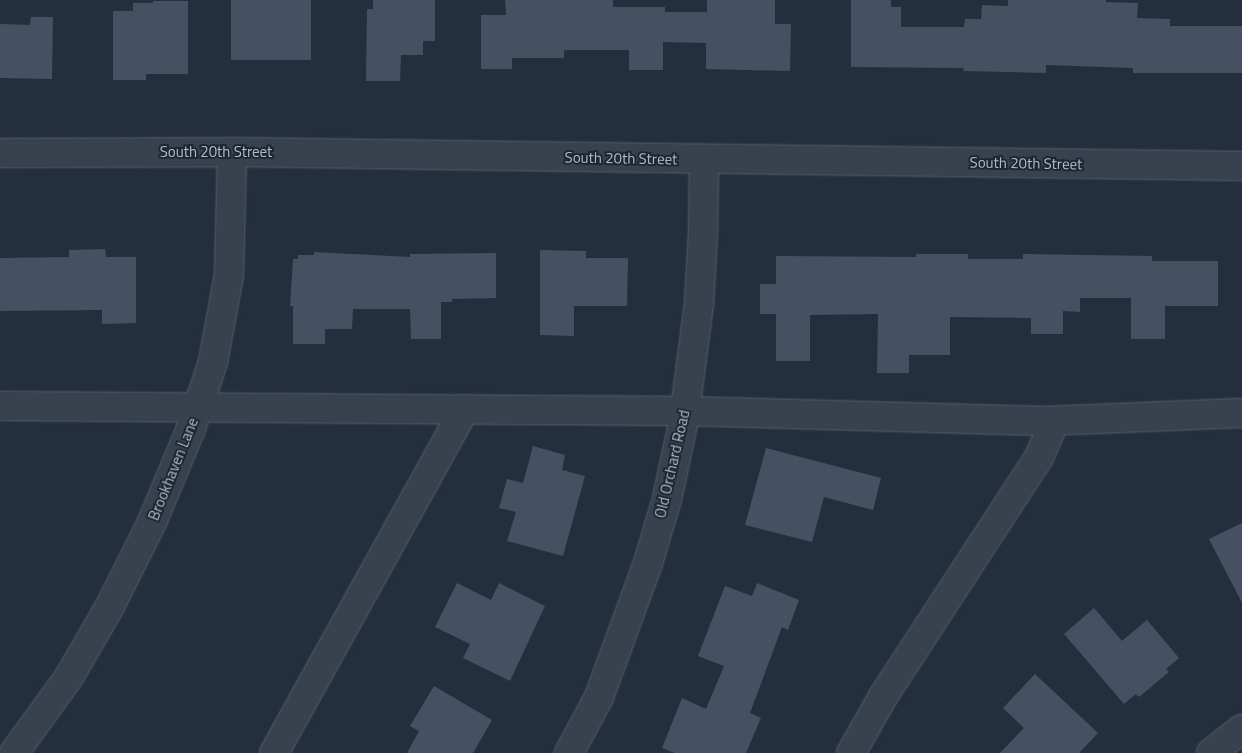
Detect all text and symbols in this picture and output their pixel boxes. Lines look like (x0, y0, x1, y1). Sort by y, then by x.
street label: South 20th Street (160, 143, 272, 161)
street label: South 20th Street (564, 148, 678, 168)
street label: South 20th Street (969, 153, 1083, 173)
street label: Old Orchard Road (651, 408, 693, 520)
street label: Brookhaven Lane (144, 415, 202, 523)

